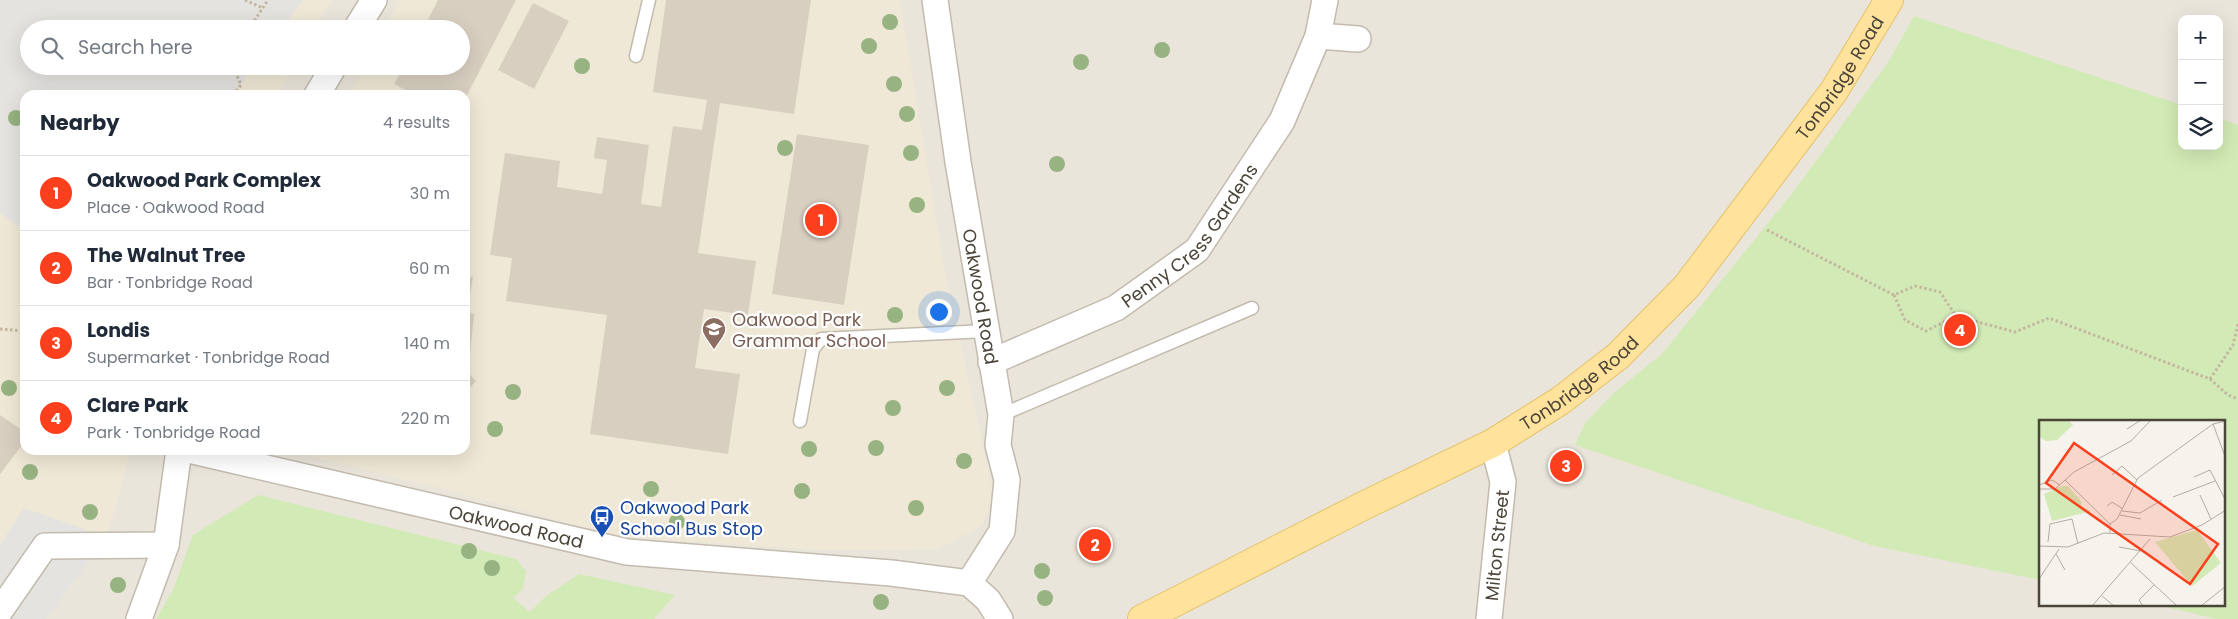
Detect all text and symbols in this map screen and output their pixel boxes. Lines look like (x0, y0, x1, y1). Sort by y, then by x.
street label: Tonbridge Road (1790, 11, 1889, 144)
map controls (2178, 15, 2223, 150)
button: + (2178, 15, 2223, 60)
search box (20, 20, 470, 75)
icon: search (38, 34, 66, 62)
text: Search here (78, 34, 192, 61)
button: − (2178, 60, 2223, 105)
button: layers (2178, 105, 2223, 150)
text: Nearby (40, 108, 120, 137)
text: 4 results (383, 111, 450, 134)
street label: Penny Cress Gardens (1116, 159, 1263, 313)
text: Oakwood Park Complex (87, 167, 321, 194)
text: 1 (53, 182, 59, 205)
text: 30 m (410, 182, 450, 205)
text: Place · Oakwood Road (87, 196, 265, 219)
pin: 1 (805, 201, 837, 239)
street label: Oakwood Road (957, 227, 1005, 366)
text: The Walnut Tree (87, 242, 245, 269)
text: 2 (51, 257, 61, 280)
text: 60 m (409, 257, 450, 280)
text: Bar · Tonbridge Road (87, 271, 253, 294)
your location (926, 299, 952, 325)
place label: Oakwood Park Grammar School (732, 307, 886, 353)
pin: 4 (1944, 311, 1976, 349)
school or university icon: Oakwood Park Grammar School (701, 316, 727, 350)
text: Londis (87, 317, 150, 344)
street label: Tonbridge Road (1515, 330, 1644, 436)
text: 3 (51, 332, 61, 355)
text: 140 m (404, 332, 450, 355)
text: Supermarket · Tonbridge Road (87, 346, 330, 369)
text: Clare Park (87, 392, 188, 419)
text: 4 (51, 407, 61, 430)
text: 220 m (401, 407, 450, 430)
inset map (2039, 420, 2226, 606)
text: Park · Tonbridge Road (87, 421, 261, 444)
pin: 3 (1550, 447, 1582, 485)
street label: Milton Street (1478, 489, 1515, 602)
place label: Oakwood Park School Bus Stop (620, 495, 763, 541)
street label: Oakwood Road (447, 498, 586, 554)
bus stop icon: Oakwood Park School Bus Stop (589, 504, 615, 538)
pin: 2 (1079, 526, 1111, 564)

